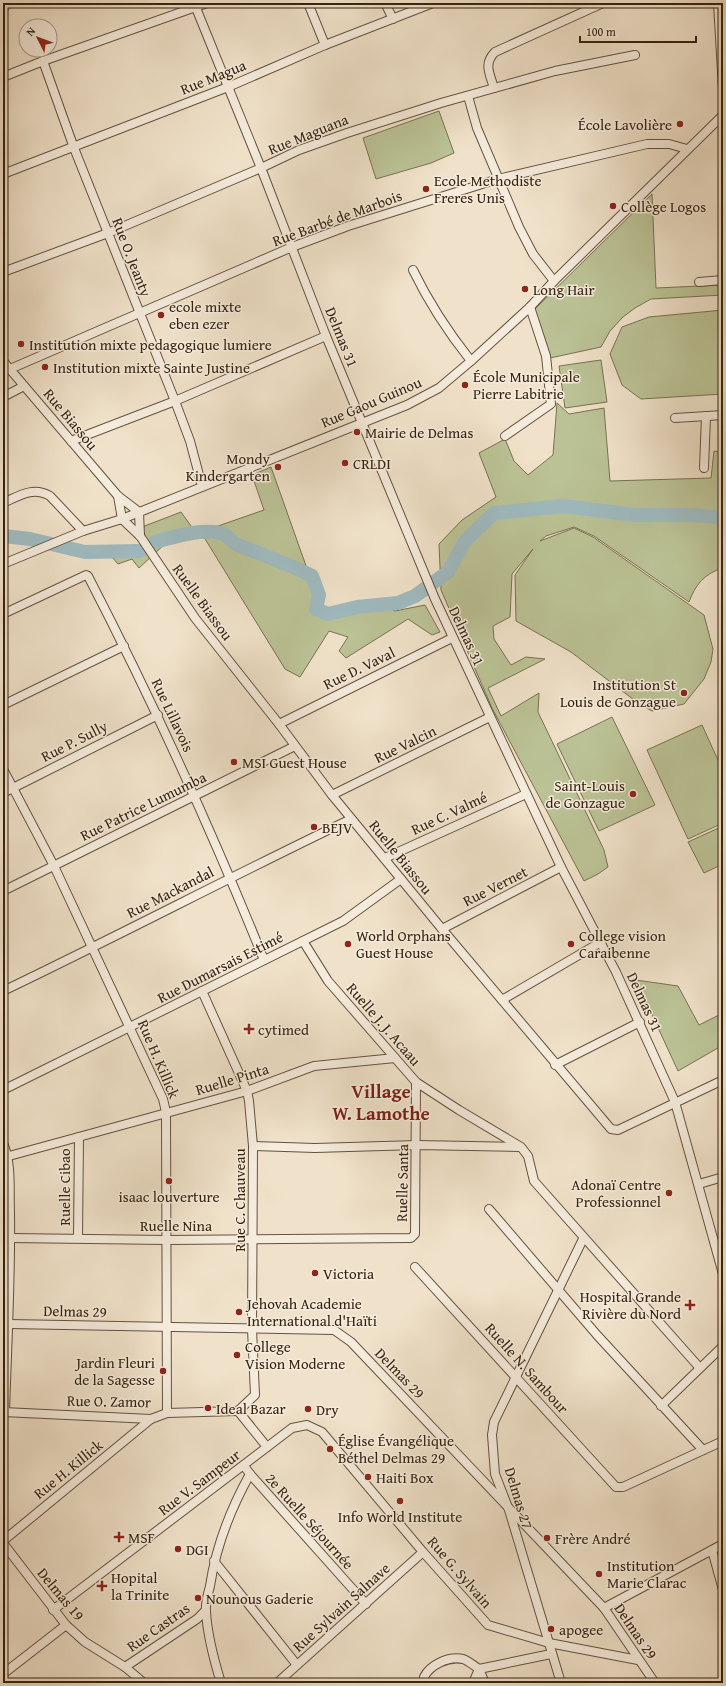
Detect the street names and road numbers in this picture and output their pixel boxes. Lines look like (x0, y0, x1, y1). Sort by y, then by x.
street label: Rue Magua (177, 54, 249, 100)
street label: Rue Maguana (265, 108, 351, 160)
street label: Rue Barbé de Marbois (269, 185, 405, 251)
street label: Rue O. Jeanty (107, 214, 157, 300)
street label: Delmas 31 (320, 304, 364, 370)
street label: Rue Gaou Guinou (317, 371, 425, 433)
street label: Rue Biassou (39, 384, 104, 455)
street label: Ruelle Biassou (168, 559, 238, 645)
street label: Delmas 31 (444, 603, 490, 669)
street label: Rue D. Vaval (320, 642, 398, 694)
street label: Rue Lillavois (147, 675, 199, 755)
street label: Rue P. Sully (37, 715, 111, 767)
street label: Rue Valcin (370, 720, 440, 768)
street label: Rue Patrice Lumumba (76, 766, 210, 846)
street label: Rue C. Valmé (408, 786, 490, 840)
street label: Ruelle Biassou (365, 815, 438, 899)
street label: Rue Vernet (459, 860, 532, 911)
street label: Rue Mackandal (123, 861, 217, 923)
street label: Rue Dumarsais Estimé (153, 926, 287, 1008)
street label: Delmas 31 (622, 969, 668, 1035)
street label: Ruelle J. J. Acaau (342, 978, 427, 1071)
street label: Rue H. Killick (133, 1016, 185, 1102)
street label: Ruelle Pinta (193, 1058, 271, 1100)
street label: Ruelle Santa (391, 1144, 413, 1222)
street label: Rue C. Chauveau (229, 1147, 250, 1252)
street label: Ruelle Cibao (54, 1148, 75, 1226)
street label: Ruelle Nina (140, 1215, 212, 1236)
street label: Delmas 29 (43, 1300, 107, 1322)
street label: Ruelle N. Sambour (480, 1318, 574, 1418)
street label: Delmas 29 (370, 1343, 430, 1403)
street label: Rue O. Zamor (67, 1390, 151, 1412)
street label: Rue H. Killick (29, 1434, 107, 1504)
street label: Rue V. Sampeur (154, 1444, 244, 1520)
street label: Delmas 27 (500, 1465, 538, 1531)
street label: 2e Ruelle Séjournée (261, 1468, 359, 1574)
street label: Rue G. Sylvain (423, 1532, 497, 1613)
street label: Rue Sylvain Salnave (288, 1558, 394, 1656)
street label: Delmas 19 (33, 1563, 89, 1625)
street label: Rue Castras (122, 1598, 194, 1656)
street label: Delmas 29 (610, 1599, 662, 1663)

